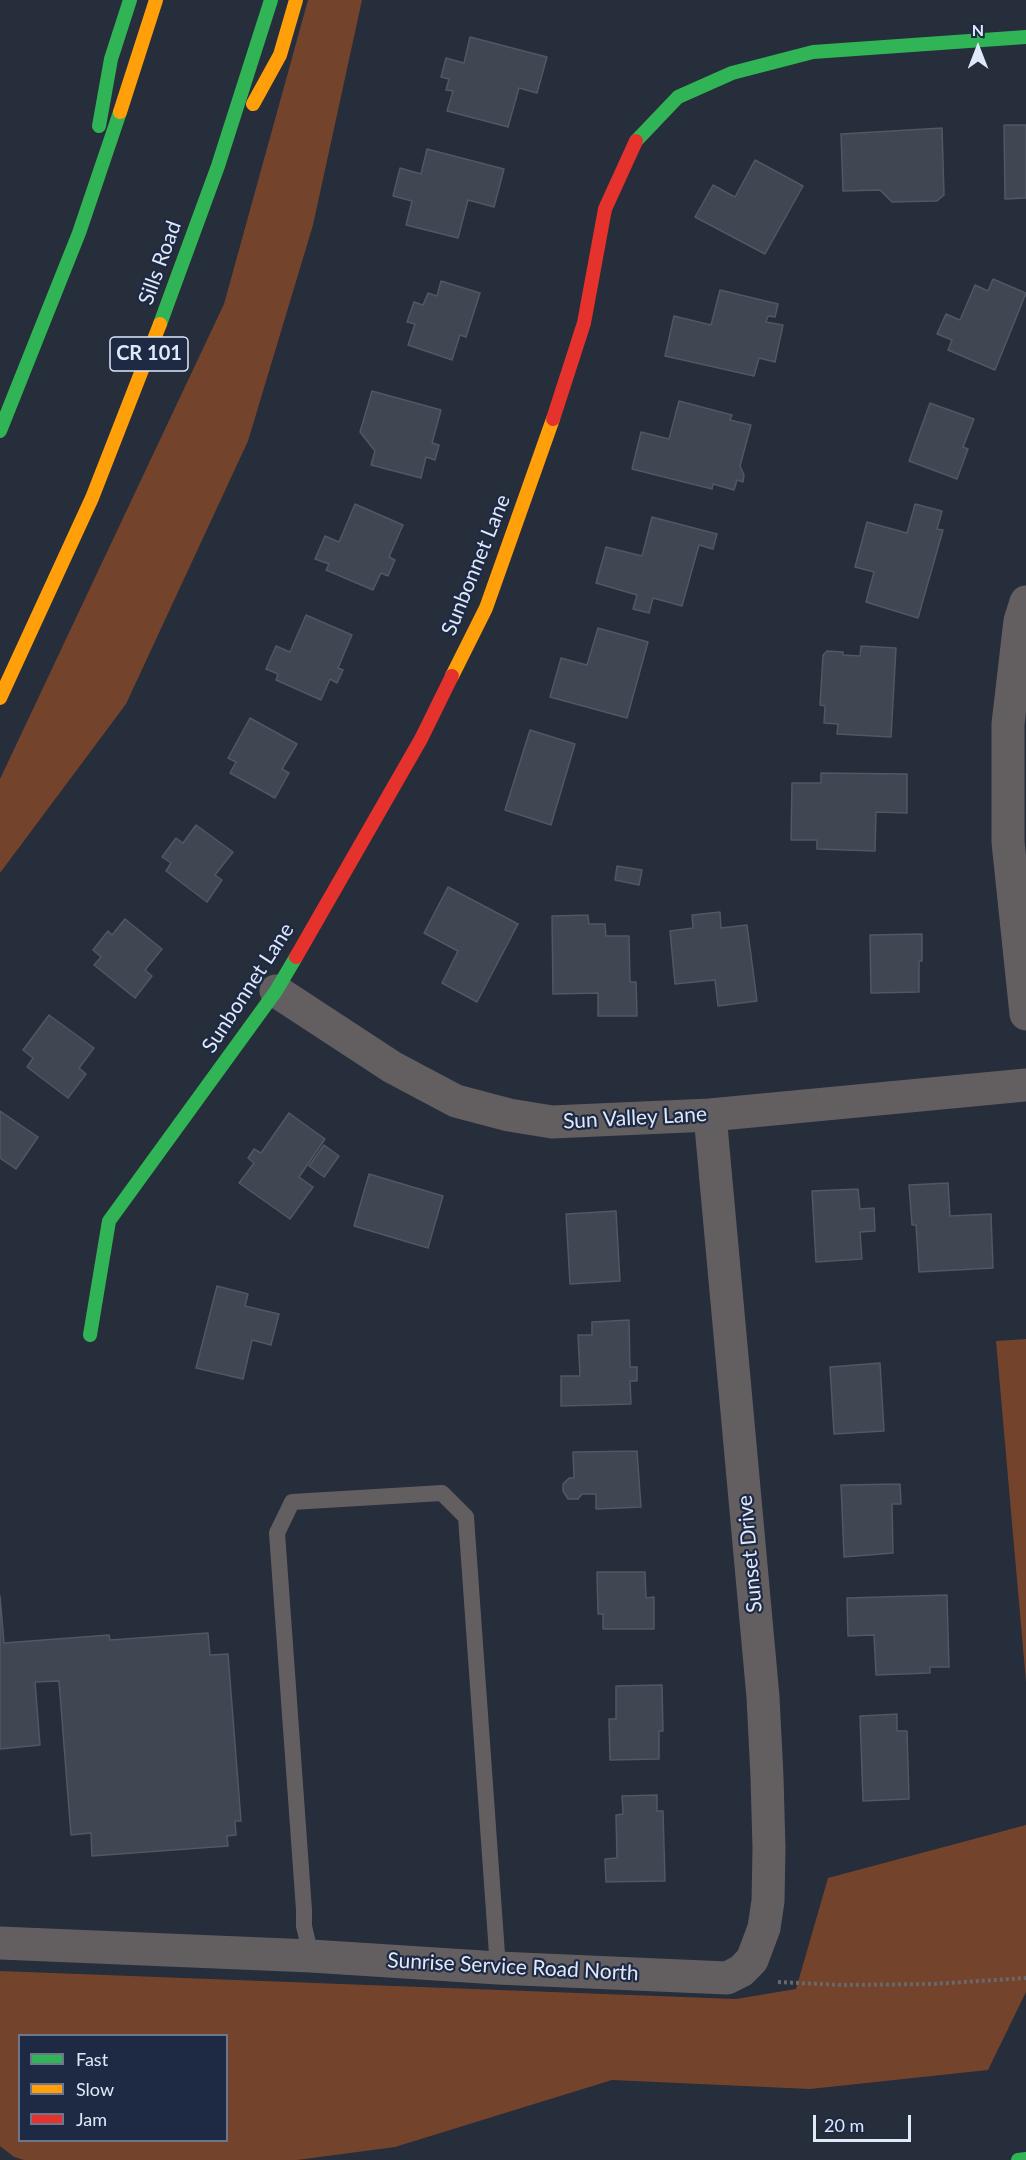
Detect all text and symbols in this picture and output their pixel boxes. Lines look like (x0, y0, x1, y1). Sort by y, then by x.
north arrow (948, 18, 1008, 78)
text: N (972, 20, 984, 39)
street label: Sills Road (133, 218, 187, 308)
road number: CR 101 (110, 337, 188, 371)
street label: Sunbonnet Lane (436, 491, 516, 639)
street label: Sunbonnet Lane (197, 918, 299, 1058)
street label: Sun Valley Lane (562, 1102, 708, 1134)
street label: Sunset Drive (732, 1494, 768, 1614)
street label: Sunrise Service Road North (387, 1948, 639, 1986)
legend (18, 2034, 228, 2142)
text: Fast (76, 2048, 108, 2070)
text: Slow (76, 2078, 114, 2100)
scale bar (816, 2103, 914, 2141)
text: Jam (76, 2108, 107, 2130)
text: 20 m (824, 2114, 864, 2136)

